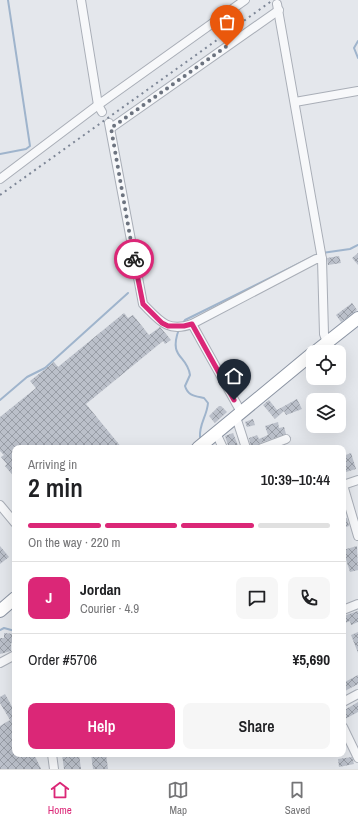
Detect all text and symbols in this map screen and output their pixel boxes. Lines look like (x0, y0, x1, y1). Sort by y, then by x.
pin (210, 5, 244, 46)
icon: bag (216, 11, 238, 33)
courier (114, 239, 154, 279)
icon: bike (123, 248, 145, 270)
map controls (306, 345, 346, 433)
button: locate (306, 345, 346, 385)
pin (217, 359, 251, 400)
icon: home (223, 365, 245, 387)
button: layers (306, 393, 346, 433)
text: Arriving in (28, 456, 77, 473)
text: 10:39–10:44 (261, 469, 330, 490)
text: 2 min (28, 470, 83, 505)
text: On the way · 220 m (28, 534, 120, 551)
button: chat (236, 577, 278, 619)
button: phone (288, 577, 330, 619)
text: Jordan (80, 579, 121, 600)
text: J (46, 587, 52, 608)
text: Courier · 4.9 (80, 600, 139, 617)
text: Order #5706 (28, 649, 97, 670)
text: ¥5,690 (292, 649, 330, 670)
button: Help (28, 703, 175, 749)
button: Share (183, 703, 330, 749)
tab: Home (48, 779, 72, 817)
tab: Map (167, 779, 189, 817)
tab: Saved (285, 779, 310, 817)

